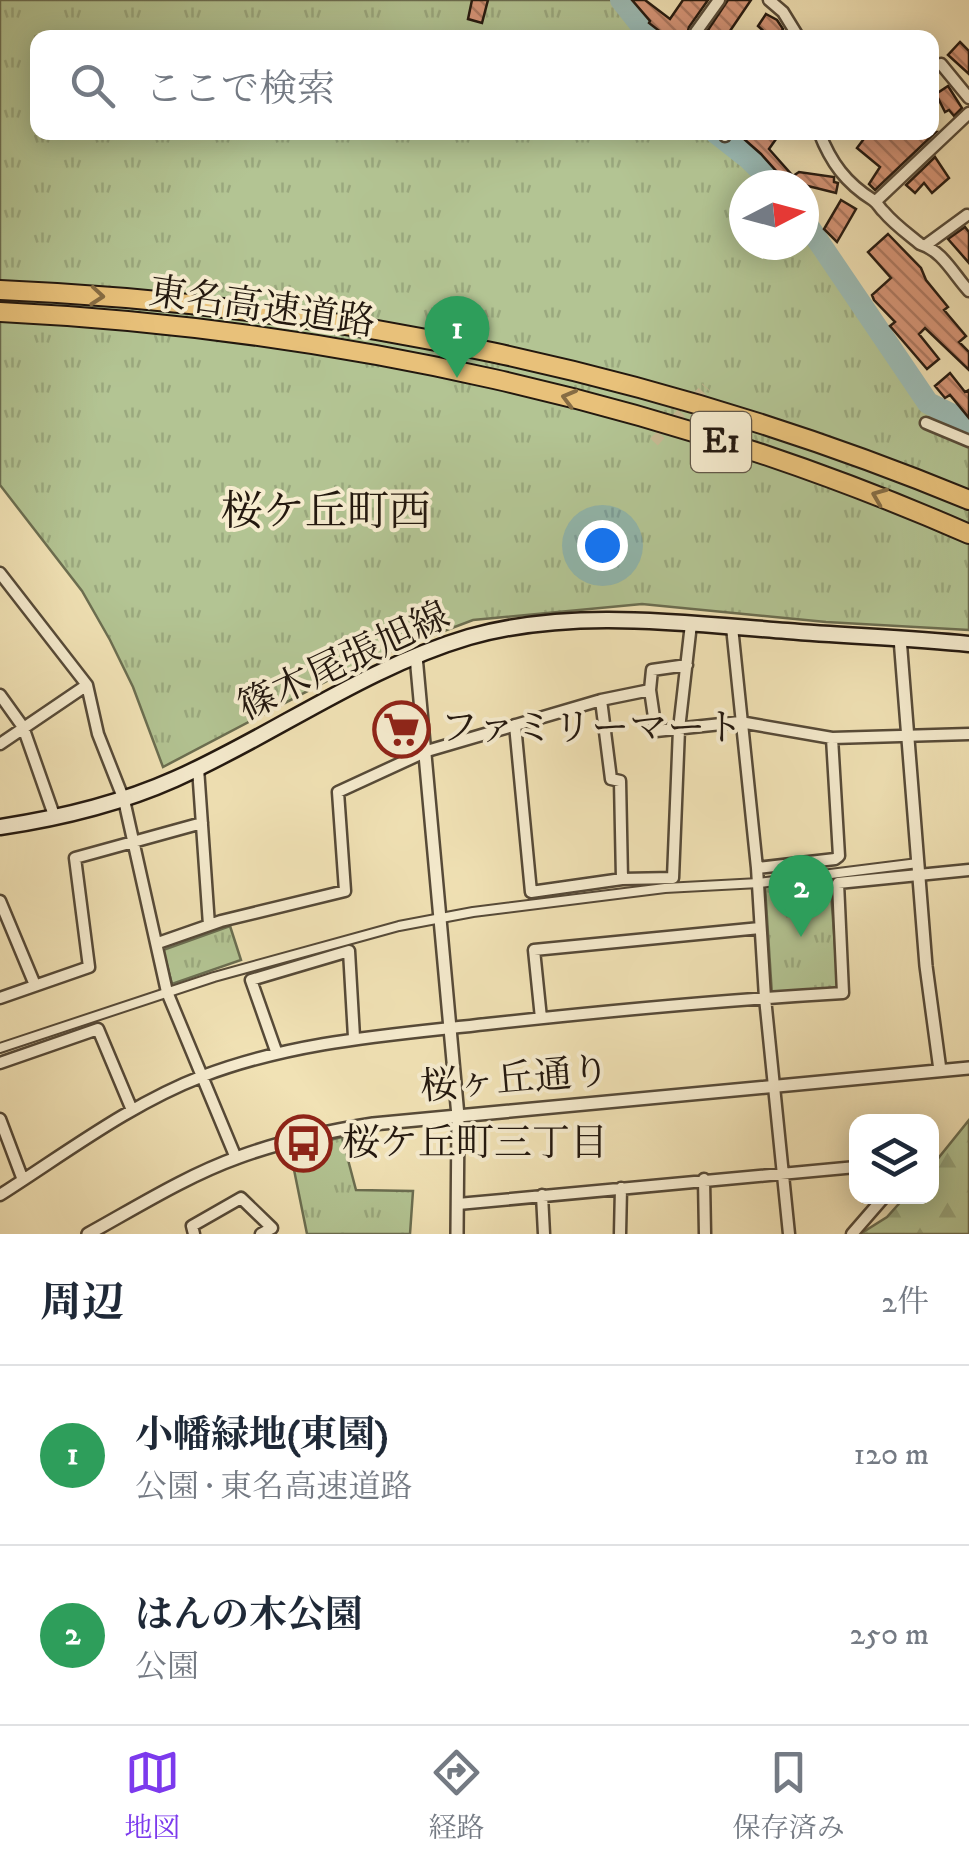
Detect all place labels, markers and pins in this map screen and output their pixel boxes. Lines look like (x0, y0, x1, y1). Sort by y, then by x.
pin: 1 (424, 296, 490, 378)
supermarket icon: ファミリーマート (371, 699, 431, 759)
place label: ファミリーマート (440, 705, 743, 753)
pin: 2 (768, 854, 834, 937)
bus stop icon: 桜ケ丘町三丁目 (273, 1114, 333, 1174)
place label: 桜ケ丘町三丁目 (342, 1120, 608, 1168)

